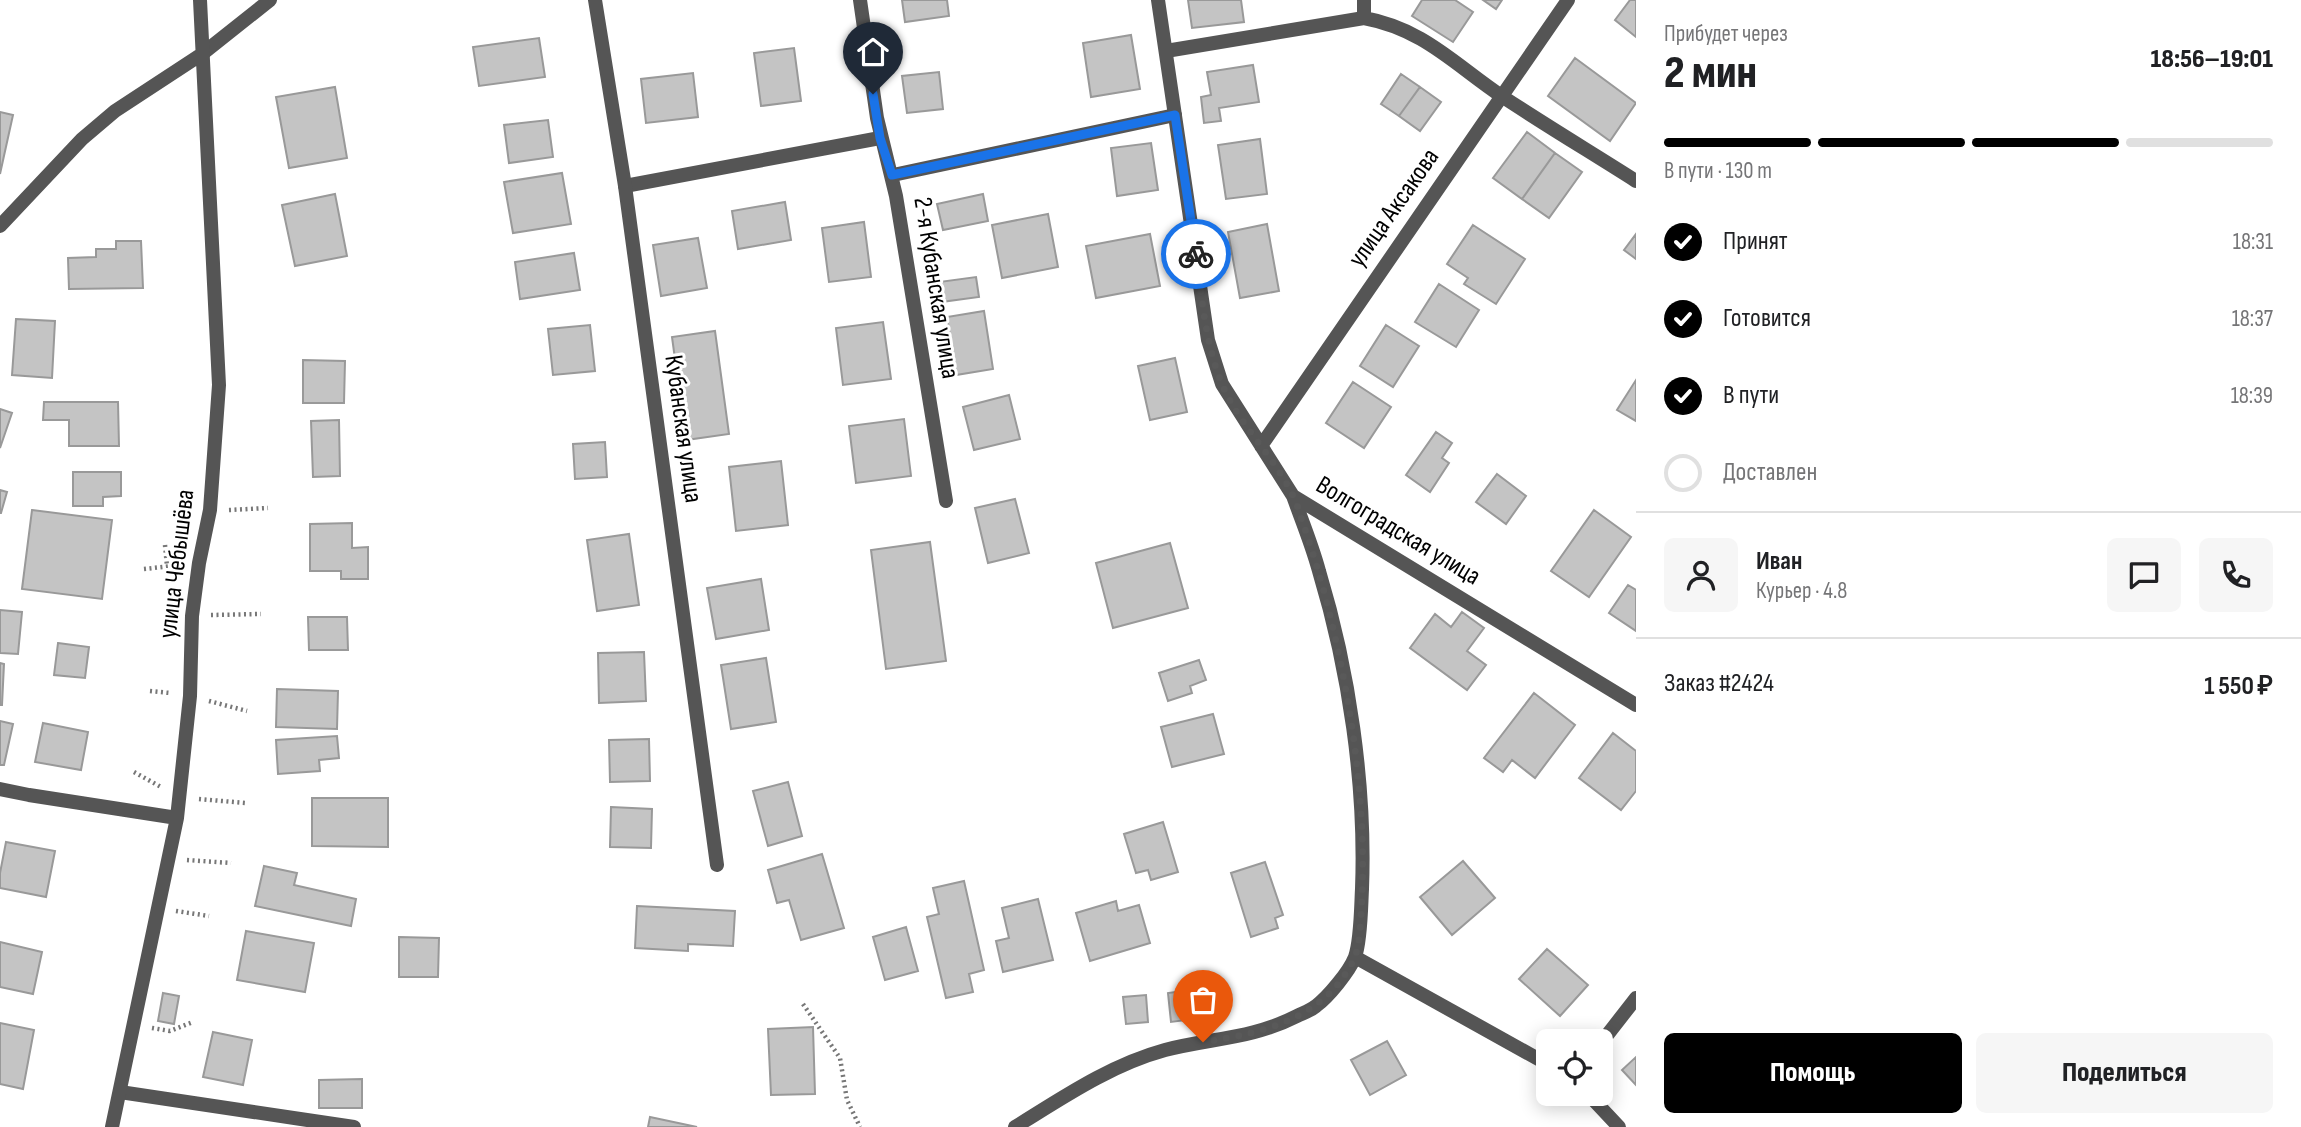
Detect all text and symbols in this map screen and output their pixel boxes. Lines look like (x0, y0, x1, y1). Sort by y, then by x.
text: Прибудет через (1664, 20, 1788, 48)
pin (843, 22, 903, 94)
icon: home (854, 33, 892, 71)
text: 18:56–19:01 (2151, 44, 2273, 75)
text: 2 мин (1664, 46, 1757, 101)
street label: улица Аксакова (1342, 143, 1446, 273)
text: В пути · 130 m (1664, 157, 1772, 185)
street label: 2-я Кубанская улица (906, 195, 966, 381)
courier (1161, 219, 1231, 289)
icon: check (1664, 223, 1702, 261)
text: Принят (1723, 226, 1788, 257)
text: 18:31 (2233, 228, 2273, 256)
icon: bike (1177, 235, 1215, 273)
icon: check (1664, 300, 1702, 338)
text: Готовится (1723, 303, 1811, 334)
text: 18:37 (2232, 305, 2273, 333)
street label: Кубанская улица (657, 353, 709, 505)
icon: check (1664, 377, 1702, 415)
text: В пути (1723, 380, 1779, 411)
text: 18:39 (2231, 382, 2273, 410)
text: Доставлен (1723, 457, 1817, 488)
street label: Волгоградская улица (1310, 470, 1486, 592)
street label: улица Чебышёва (152, 488, 202, 640)
button: person (1664, 538, 1738, 612)
button: chat (2107, 538, 2181, 612)
button: phone (2199, 538, 2273, 612)
text: Иван (1756, 546, 1802, 577)
text: Курьер · 4.8 (1756, 577, 1847, 605)
text: Заказ #2424 (1664, 668, 1774, 699)
text: 1 550 ₽ (2204, 671, 2273, 702)
pin (1173, 970, 1233, 1042)
icon: bag (1184, 981, 1222, 1019)
map controls (1536, 1029, 1613, 1106)
button: locate (1536, 1029, 1613, 1106)
button: Помощь (1664, 1033, 1962, 1113)
button: Поделиться (1976, 1033, 2273, 1113)

